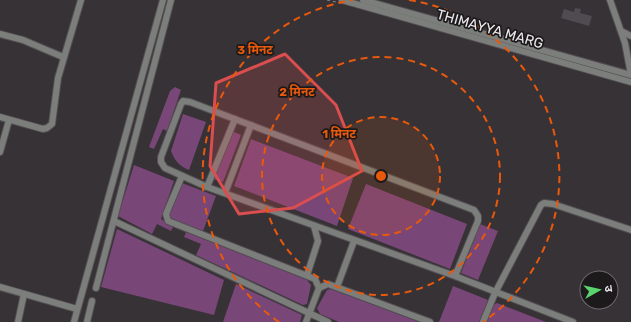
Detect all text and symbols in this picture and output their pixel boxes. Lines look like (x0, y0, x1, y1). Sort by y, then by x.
street label: THIMAYYA MARG (435, 6, 545, 52)
text: 3 मिनट (237, 42, 273, 57)
text: 2 मिनट (279, 84, 315, 99)
text: 1 मिनट (322, 126, 356, 141)
centre of rings (374, 169, 388, 183)
north arrow (579, 270, 619, 310)
text: उ (602, 285, 615, 293)

